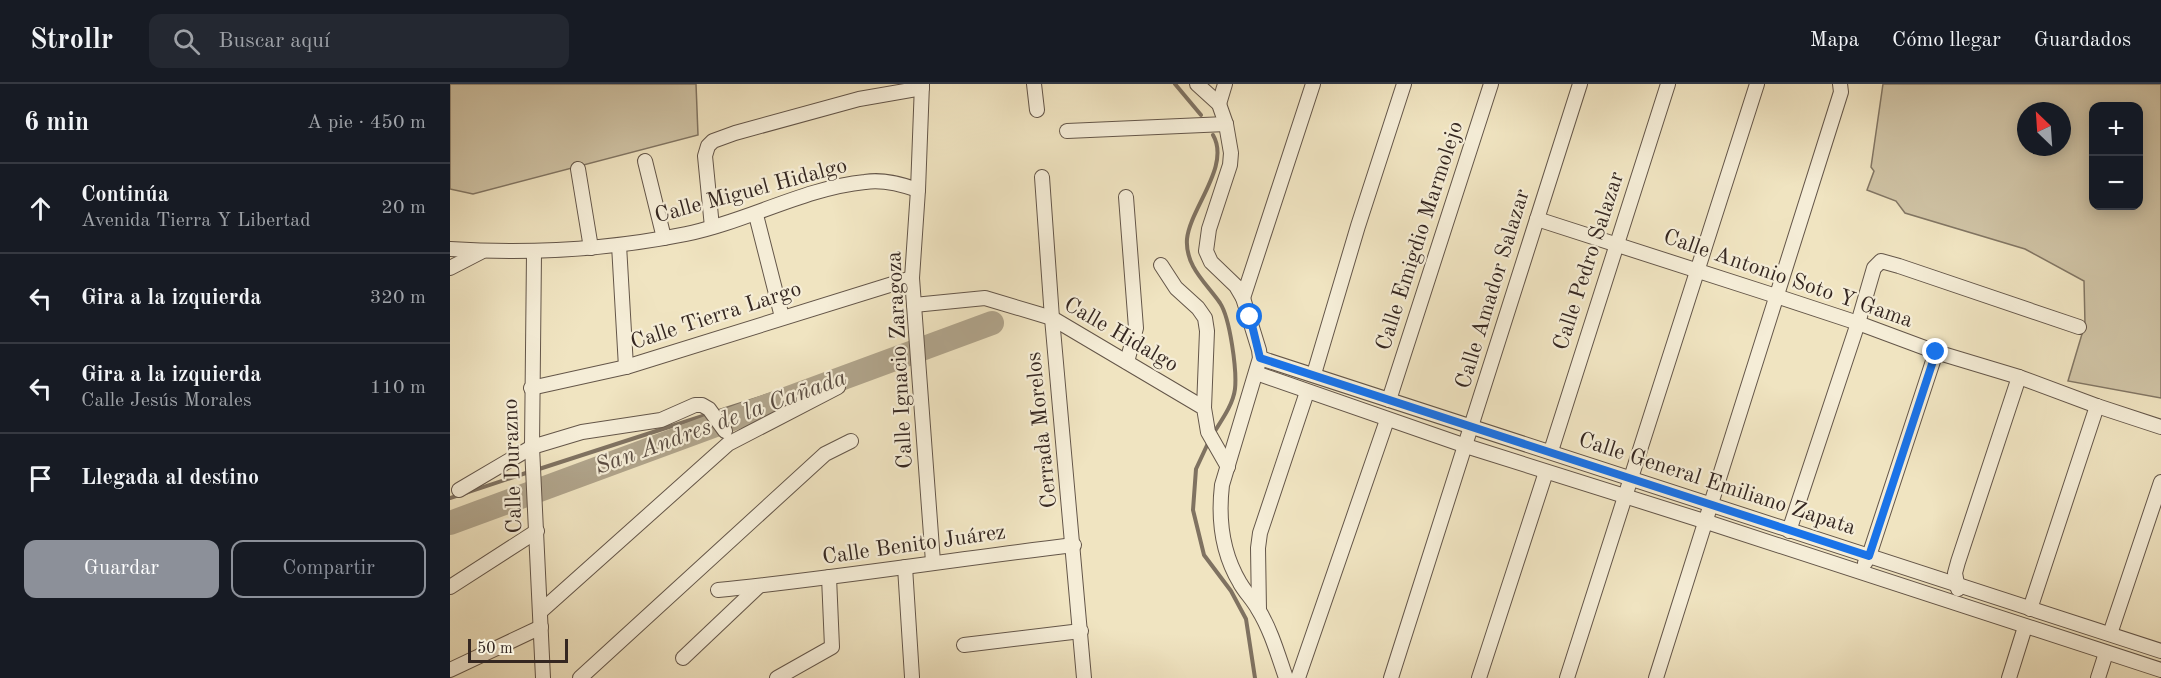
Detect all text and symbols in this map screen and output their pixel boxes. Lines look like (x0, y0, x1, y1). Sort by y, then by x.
search box (149, 14, 569, 68)
icon: search (170, 25, 203, 58)
text: Strollr (30, 27, 113, 55)
text: Buscar aquí (218, 30, 330, 52)
text: Mapa (1810, 30, 1859, 51)
text: Cómo llegar (1892, 30, 2001, 51)
text: Guardados (2034, 30, 2131, 51)
north arrow (2017, 102, 2071, 156)
map controls (2089, 102, 2143, 210)
button: + (2089, 102, 2143, 156)
text: 6 min (24, 110, 89, 136)
text: A pie · 450 m (307, 113, 426, 133)
street label: Calle Emigdio Marmolejo (1373, 119, 1467, 353)
street label: Calle Miguel Hidalgo (652, 155, 850, 227)
button: − (2089, 156, 2143, 210)
street label: Calle Pedro Salazar (1550, 169, 1628, 353)
text: Continúa (81, 184, 169, 206)
street label: Calle Amador Salazar (1452, 187, 1534, 391)
icon: ahead (24, 192, 57, 225)
text: 20 m (381, 198, 426, 218)
text: Avenida Tierra Y Libertad (81, 211, 311, 231)
street label: Calle Antonio Soto Y Gama (1660, 226, 1916, 332)
street label: Calle Ignacio Zaragoza (883, 250, 917, 469)
street label: Calle Tierra Largo (628, 278, 804, 354)
icon: left (24, 282, 57, 315)
text: Gira a la izquierda (81, 287, 261, 309)
text: 320 m (370, 288, 426, 308)
street label: Calle Hidalgo (1060, 293, 1182, 377)
route start (1236, 303, 1262, 329)
route end (1922, 338, 1948, 364)
street label: Cerrada Morelos (1023, 351, 1061, 509)
text: Gira a la izquierda (81, 364, 261, 386)
water label: San Andres de la Cañada (592, 366, 850, 480)
icon: left (24, 372, 57, 405)
text: 110 m (370, 378, 426, 398)
text: Calle Jesús Morales (81, 391, 252, 411)
street label: Calle Durazno (500, 398, 526, 534)
street label: Calle General Emiliano Zapata (1576, 429, 1858, 539)
icon: arrive (24, 462, 57, 495)
text: Llegada al destino (81, 467, 259, 489)
street label: Calle Benito Juárez (821, 521, 1007, 569)
button: Guardar (24, 540, 219, 598)
button: Compartir (231, 540, 426, 598)
scale bar (468, 636, 568, 664)
text: 50 m (477, 641, 513, 657)

